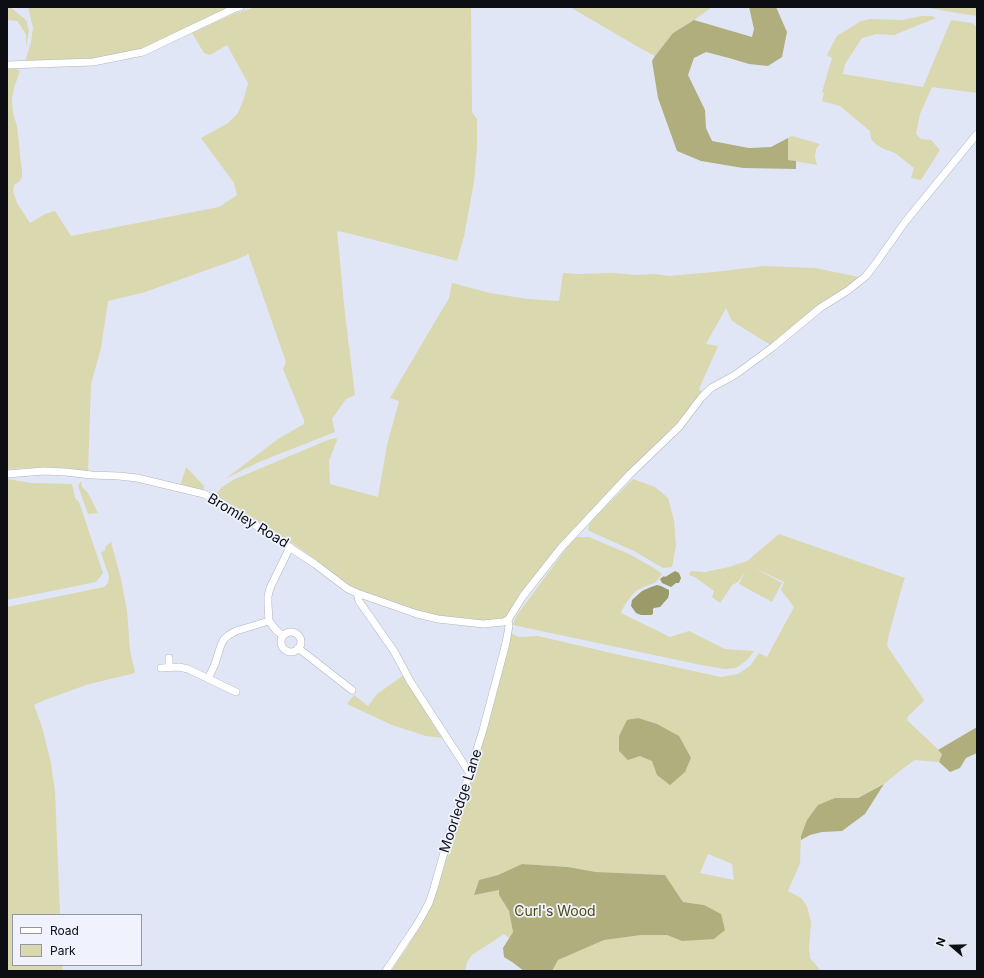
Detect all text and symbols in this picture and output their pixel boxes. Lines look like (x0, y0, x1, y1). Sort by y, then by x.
street label: Bromley Road (204, 490, 292, 552)
street label: Moorledge Lane (436, 747, 486, 855)
park label: Curl's Wood (514, 904, 596, 920)
legend (12, 914, 142, 966)
text: Road (50, 923, 79, 938)
north arrow (932, 926, 972, 966)
text: N (933, 936, 949, 948)
text: Park (50, 943, 76, 958)

